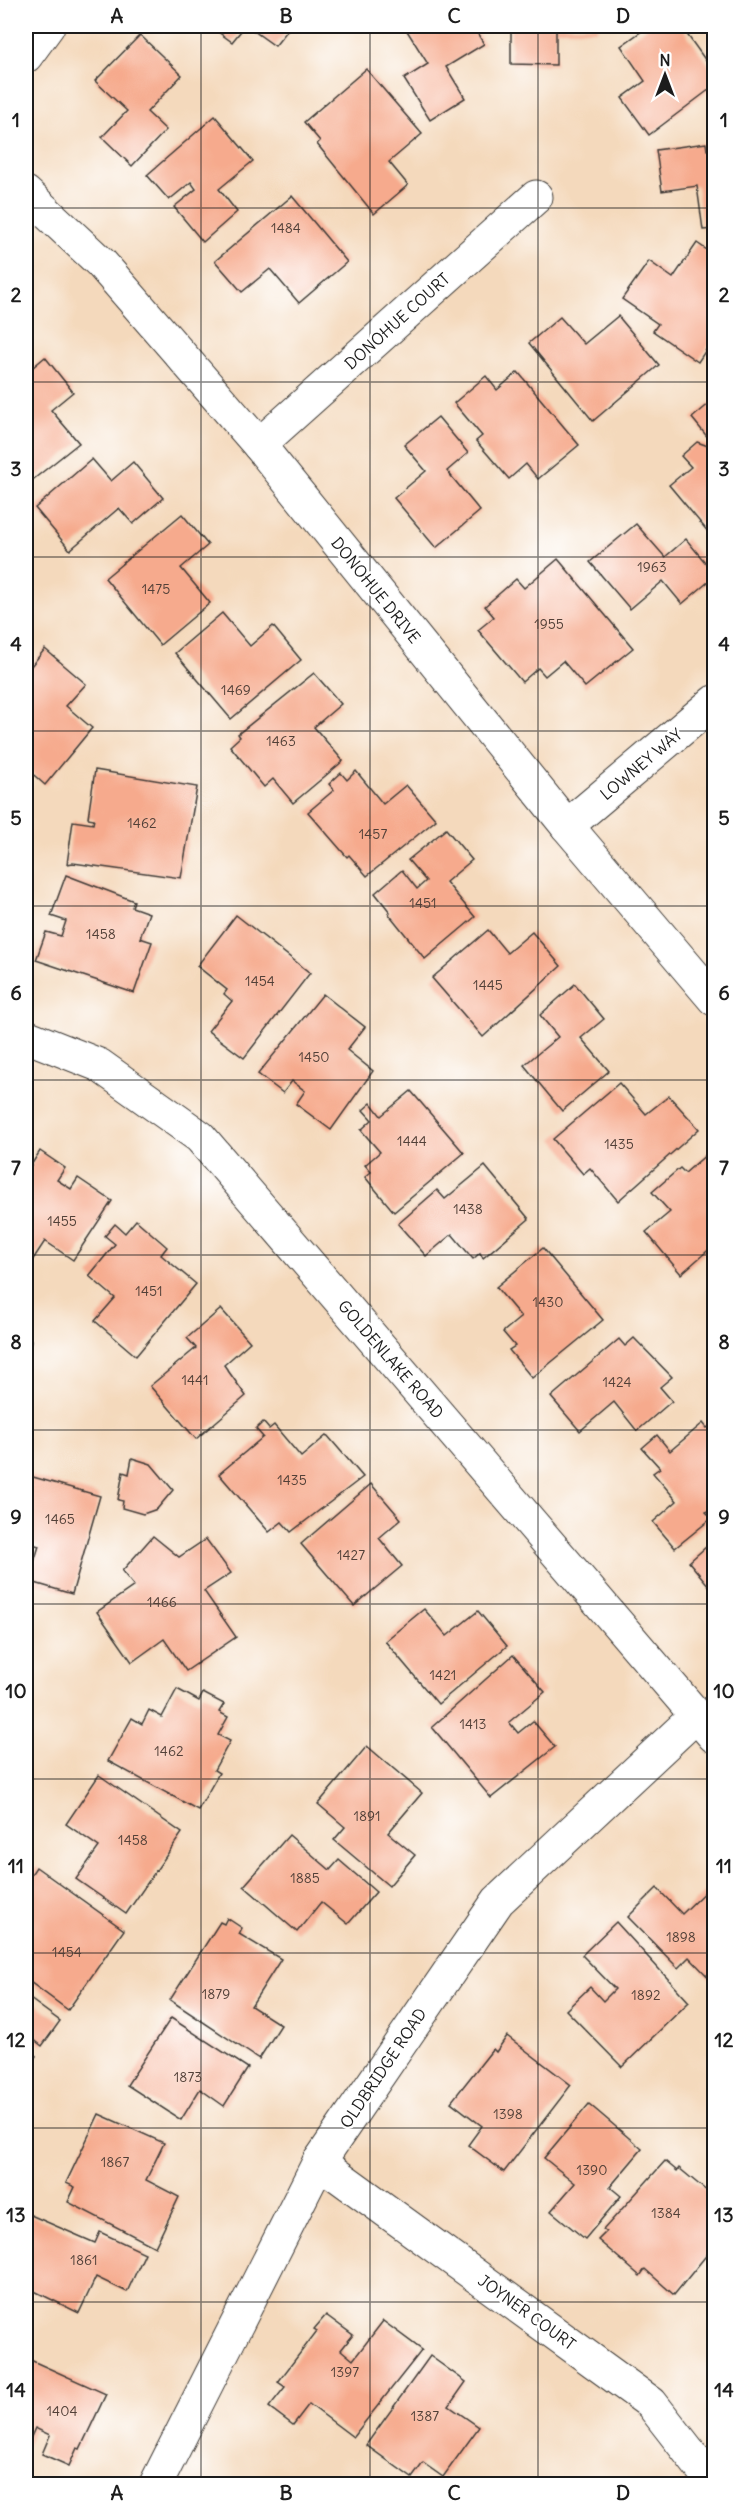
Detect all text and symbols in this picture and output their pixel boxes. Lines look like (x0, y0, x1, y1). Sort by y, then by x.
text: A (111, 3, 124, 28)
text: B (279, 3, 293, 28)
text: C (447, 3, 461, 28)
text: D (616, 3, 630, 28)
north arrow (635, 45, 695, 105)
text: N (659, 50, 671, 70)
text: 1 (12, 107, 20, 132)
text: 1 (720, 107, 728, 132)
house number: 1484 (271, 219, 301, 237)
street label: DONOHUE COURT (340, 269, 454, 373)
text: 2 (11, 282, 22, 307)
text: 2 (719, 282, 730, 307)
text: 3 (10, 456, 22, 481)
text: 3 (718, 456, 730, 481)
street label: DONOHUE DRIVE (327, 533, 425, 647)
house number: 1963 (637, 558, 667, 576)
house number: 1475 (142, 580, 170, 598)
house number: 1955 (534, 615, 564, 633)
text: 4 (10, 631, 22, 656)
text: 4 (718, 631, 730, 656)
house number: 1469 (221, 681, 251, 699)
street label: LOWNEY WAY (596, 724, 686, 804)
house number: 1463 (266, 732, 296, 750)
text: 5 (10, 805, 22, 830)
text: 5 (718, 805, 730, 830)
house number: 1462 (127, 814, 157, 832)
house number: 1457 (359, 825, 387, 843)
house number: 1451 (409, 894, 437, 912)
house number: 1458 (86, 925, 116, 943)
house number: 1454 (245, 972, 275, 990)
house number: 1445 (473, 976, 503, 994)
text: 6 (10, 980, 22, 1005)
text: 6 (718, 980, 730, 1005)
house number: 1450 (299, 1048, 329, 1066)
house number: 1444 (397, 1132, 427, 1150)
house number: 1435 (604, 1135, 634, 1153)
text: 7 (11, 1155, 21, 1180)
text: 7 (719, 1155, 729, 1180)
house number: 1438 (453, 1200, 483, 1218)
house number: 1455 (47, 1212, 77, 1230)
house number: 1451 (135, 1282, 163, 1300)
house number: 1430 (533, 1293, 563, 1311)
street label: GOLDENLAKE ROAD (334, 1296, 448, 1422)
text: 8 (10, 1329, 22, 1354)
text: 8 (718, 1329, 730, 1354)
house number: 1441 (181, 1371, 209, 1389)
house number: 1424 (602, 1373, 632, 1391)
house number: 1435 (277, 1471, 307, 1489)
text: 9 (10, 1504, 22, 1529)
text: 9 (718, 1504, 730, 1529)
house number: 1465 (45, 1510, 75, 1528)
house number: 1427 (337, 1546, 365, 1564)
house number: 1466 (147, 1593, 177, 1611)
house number: 1421 (430, 1666, 456, 1684)
text: 10 (5, 1678, 27, 1703)
text: 10 (713, 1678, 735, 1703)
house number: 1413 (459, 1715, 487, 1733)
house number: 1462 (154, 1742, 184, 1760)
house number: 1891 (353, 1807, 381, 1825)
house number: 1458 (118, 1831, 148, 1849)
text: 11 (8, 1853, 24, 1878)
text: 11 (716, 1853, 732, 1878)
house number: 1885 (290, 1869, 320, 1887)
house number: 1898 (666, 1928, 696, 1946)
house number: 1454 (52, 1943, 82, 1961)
house number: 1879 (202, 1985, 230, 2003)
house number: 1892 (631, 1986, 661, 2004)
street label: OLDBRIDGE ROAD (335, 2004, 431, 2132)
text: 12 (7, 2027, 25, 2052)
text: 12 (715, 2027, 733, 2052)
house number: 1873 (174, 2068, 202, 2086)
house number: 1398 (493, 2105, 523, 2123)
house number: 1867 (101, 2153, 129, 2171)
house number: 1390 (577, 2161, 607, 2179)
text: 13 (6, 2202, 26, 2227)
text: 13 (714, 2202, 734, 2227)
house number: 1384 (651, 2204, 681, 2222)
house number: 1861 (70, 2251, 98, 2269)
street label: JOYNER COURT (474, 2270, 580, 2354)
house number: 1397 (331, 2363, 359, 2381)
text: 14 (6, 2377, 26, 2402)
text: 14 (714, 2377, 734, 2402)
house number: 1404 (47, 2402, 77, 2420)
house number: 1387 (411, 2407, 439, 2425)
text: A (111, 2480, 124, 2505)
text: B (279, 2480, 293, 2505)
text: C (447, 2480, 461, 2505)
text: D (616, 2480, 630, 2505)

